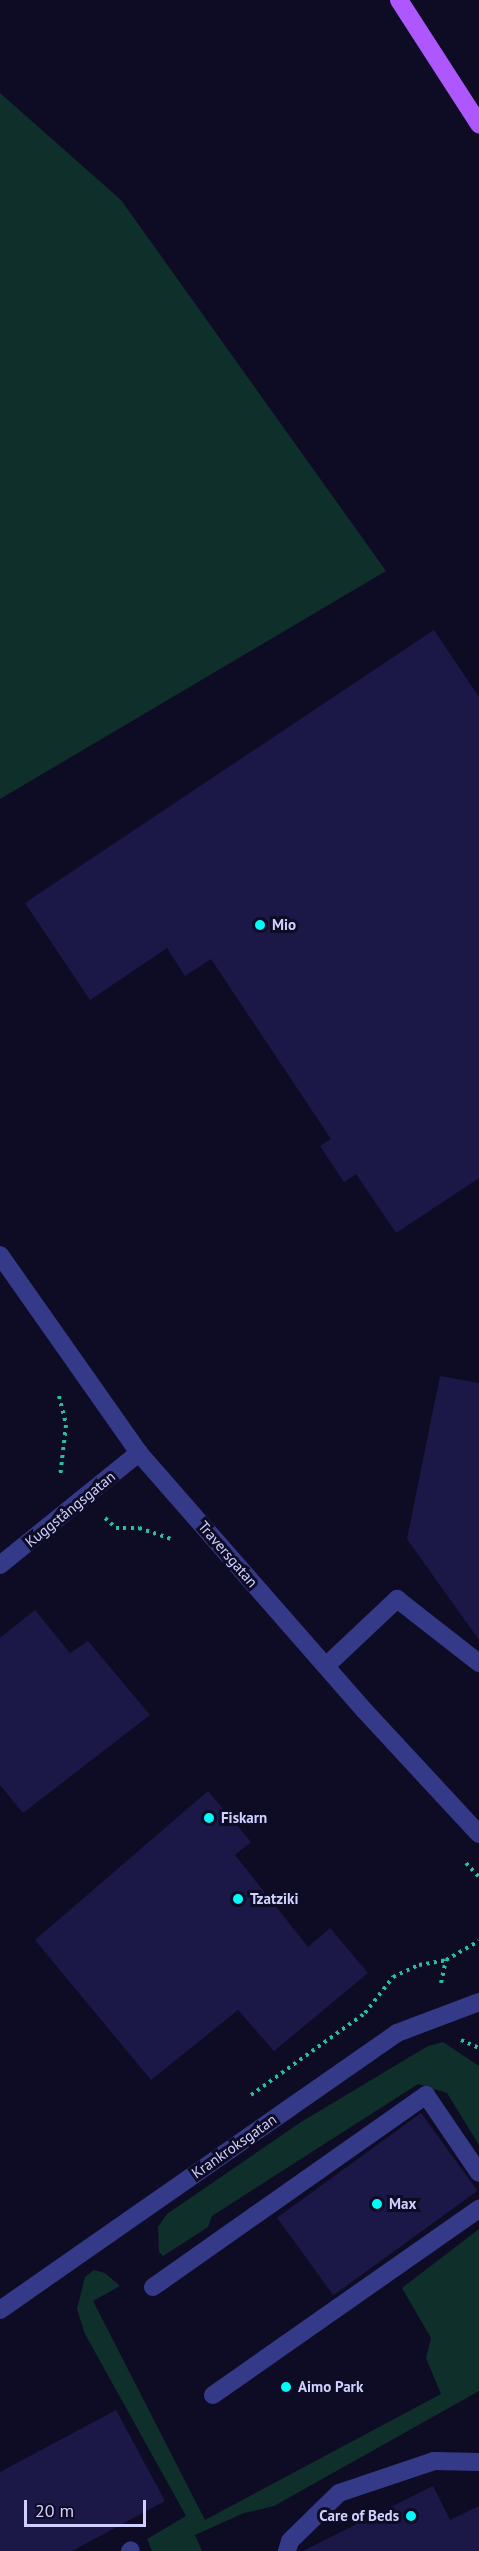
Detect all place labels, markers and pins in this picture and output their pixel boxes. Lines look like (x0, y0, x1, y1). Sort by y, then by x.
place label: Mio (272, 916, 296, 934)
marker: Mio (253, 918, 267, 932)
place label: Fiskarn (221, 1809, 267, 1827)
marker: Fiskarn (202, 1811, 216, 1825)
place label: Tzatziki (250, 1890, 298, 1908)
marker: Tzatziki (231, 1892, 245, 1906)
place label: Max (389, 2195, 416, 2213)
marker: Max (370, 2197, 384, 2211)
place label: Aimo Park (298, 2378, 363, 2396)
marker: Aimo Park (279, 2380, 293, 2394)
place label: Care of Beds (319, 2507, 399, 2525)
marker: Care of Beds (404, 2509, 418, 2523)

